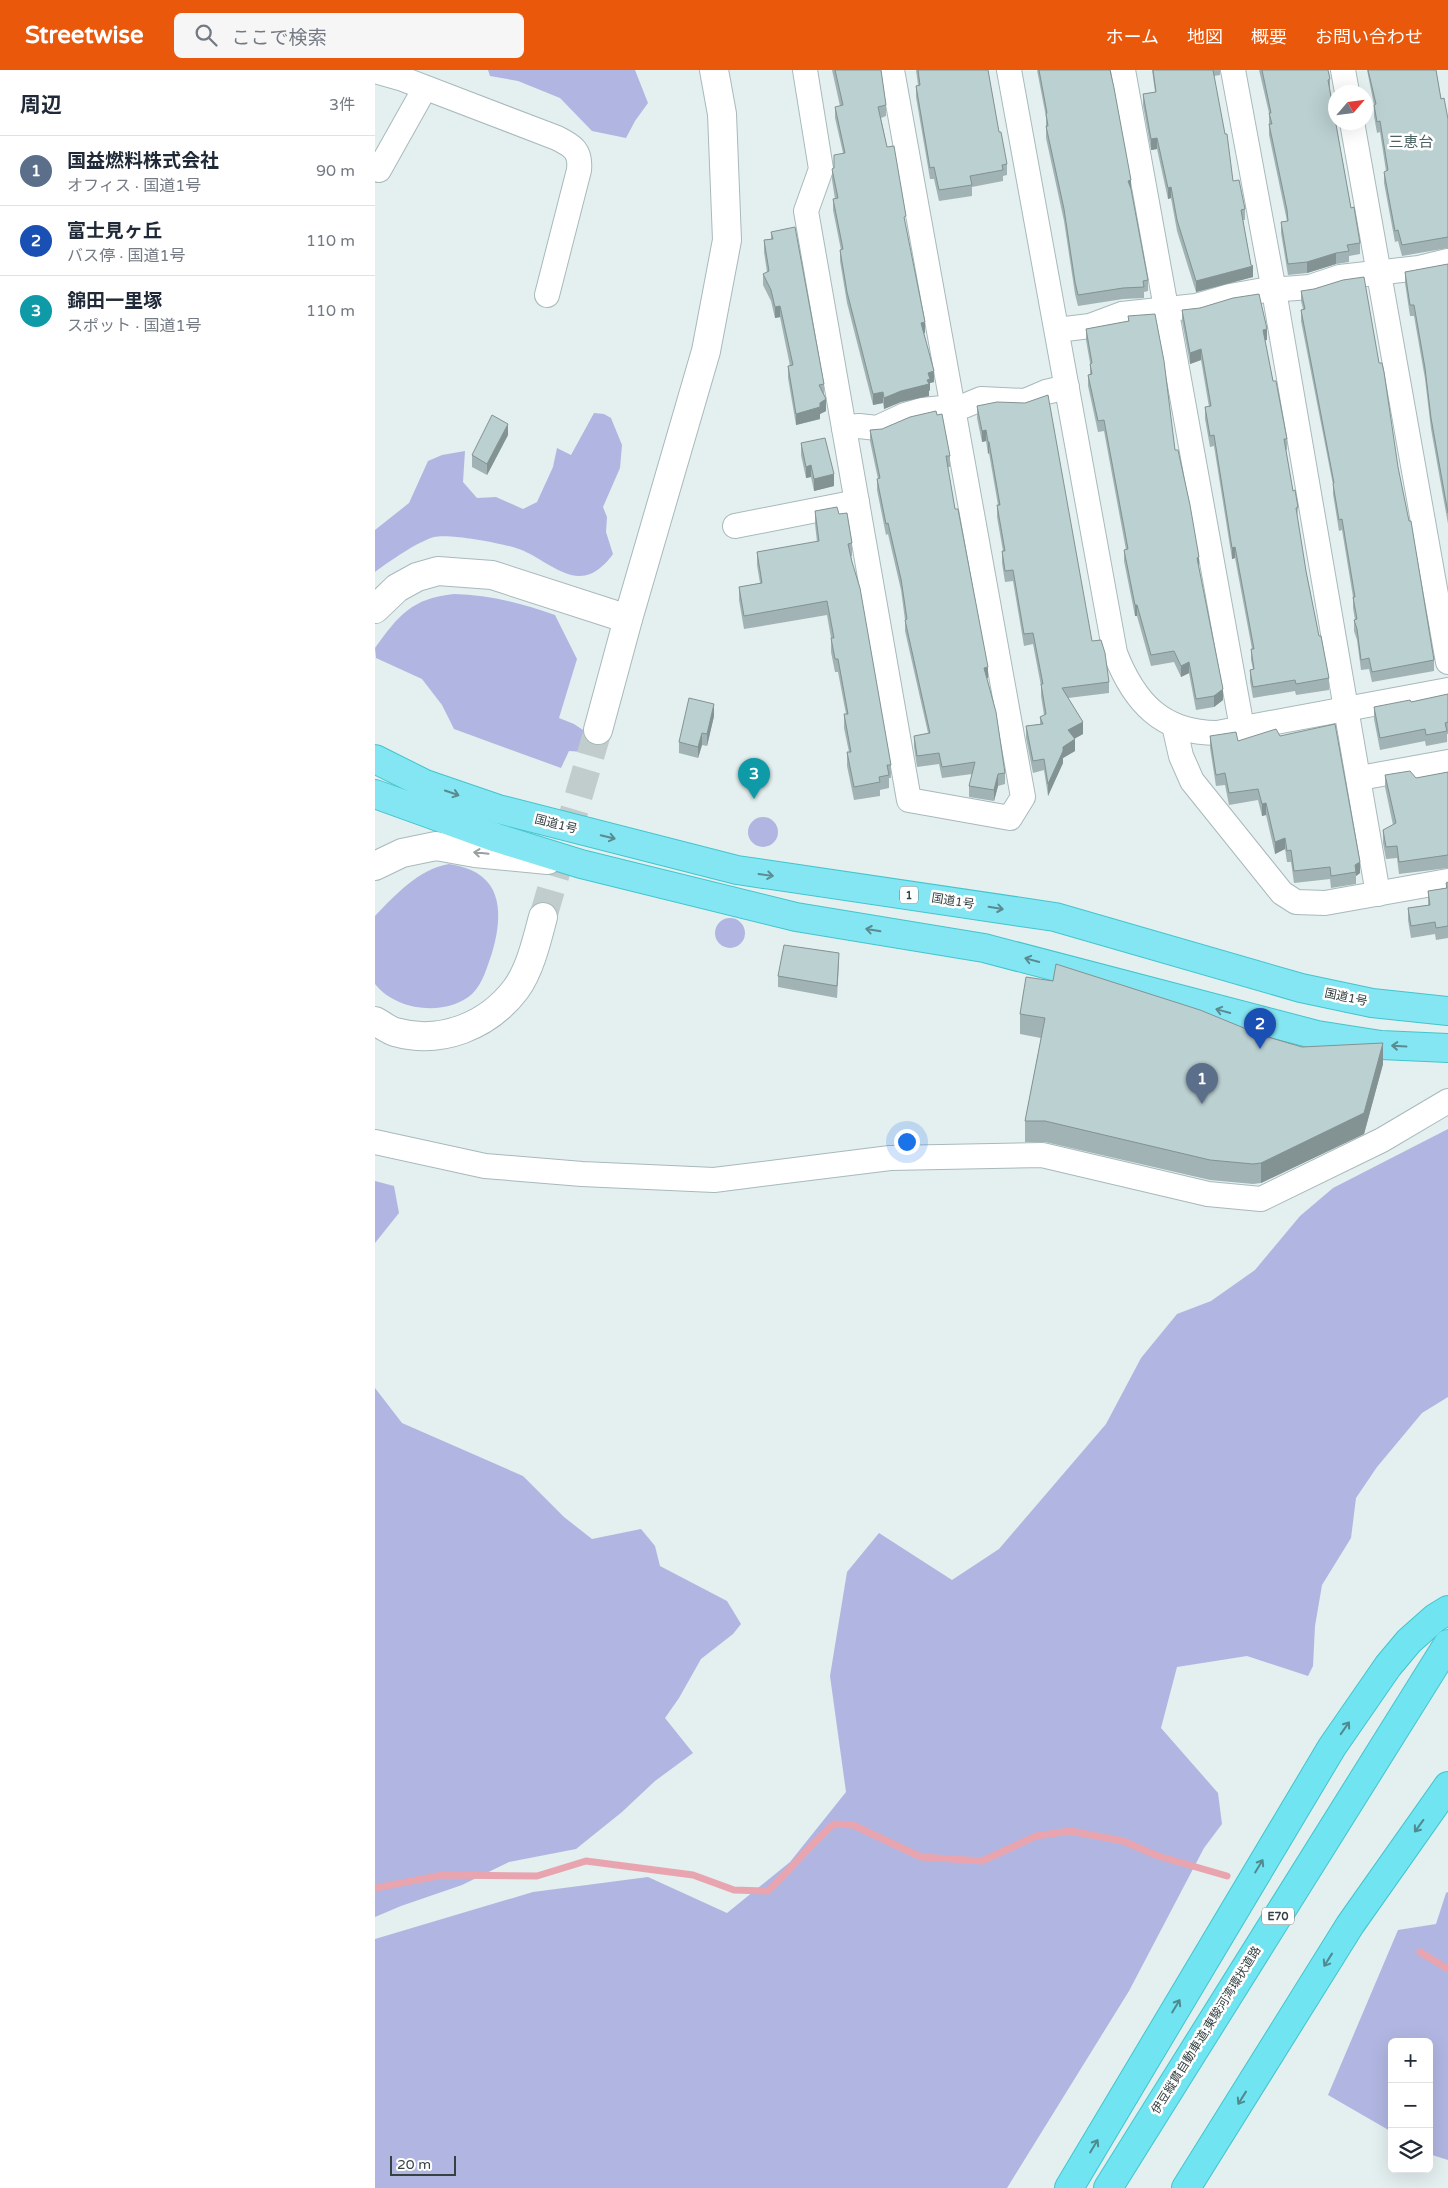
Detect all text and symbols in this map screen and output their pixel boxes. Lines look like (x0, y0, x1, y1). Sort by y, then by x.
search box (174, 13, 524, 58)
text: Streetwise (25, 21, 144, 50)
icon: search (192, 21, 220, 49)
text: ホーム (1106, 26, 1159, 48)
text: 地図 (1187, 26, 1223, 48)
text: 概要 (1251, 26, 1287, 48)
text: お問い合わせ (1315, 26, 1423, 48)
text: ここで検索 (232, 27, 327, 49)
north arrow (1328, 85, 1373, 130)
text: 周辺 (20, 93, 62, 118)
text: 3件 (329, 95, 355, 115)
district label: 三恵台 (1388, 133, 1434, 151)
text: 国益燃料株式会社 (67, 150, 219, 172)
text: 1 (31, 161, 41, 181)
text: 90 m (316, 161, 355, 181)
text: オフィス · 国道1号 (67, 176, 201, 196)
text: 富士見ヶ丘 (67, 220, 162, 242)
text: 2 (31, 231, 41, 251)
text: 110 m (306, 231, 355, 251)
text: バス停 · 国道1号 (67, 246, 186, 266)
text: 錦田一里塚 (67, 290, 162, 312)
text: 3 (31, 301, 41, 321)
text: 110 m (306, 301, 355, 321)
text: スポット · 国道1号 (67, 316, 202, 336)
pin: 3 (738, 758, 770, 799)
one-way arrow (443, 789, 459, 798)
street label: 国道1号 (533, 812, 579, 836)
one-way arrow (599, 833, 615, 842)
one-way arrow (473, 848, 489, 858)
one-way arrow (758, 870, 774, 880)
road number: 1 (900, 886, 918, 904)
street label: 国道1号 (930, 891, 976, 911)
one-way arrow (988, 903, 1004, 913)
one-way arrow (865, 924, 881, 934)
one-way arrow (1025, 955, 1041, 965)
street label: 国道1号 (1323, 986, 1369, 1008)
one-way arrow (1216, 1005, 1232, 1015)
pin: 2 (1244, 1008, 1276, 1049)
one-way arrow (1392, 1041, 1408, 1050)
pin: 1 (1186, 1063, 1218, 1104)
your location (894, 1129, 920, 1155)
one-way arrow (1340, 1722, 1350, 1736)
one-way arrow (1414, 1818, 1424, 1832)
one-way arrow (1255, 1860, 1265, 1874)
road number: E70 (1262, 1908, 1294, 1924)
street label: 伊豆縦貫自動車道;東駿河湾環状道路 (1148, 1944, 1264, 2116)
one-way arrow (1323, 1953, 1333, 1967)
one-way arrow (1172, 2000, 1182, 2014)
map controls (1388, 2038, 1433, 2173)
button: + (1388, 2038, 1433, 2083)
button: − (1388, 2083, 1433, 2128)
one-way arrow (1237, 2091, 1248, 2105)
button: layers (1388, 2128, 1433, 2173)
one-way arrow (1089, 2140, 1099, 2154)
scale bar (390, 2153, 456, 2176)
text: 20 m (397, 2156, 431, 2173)

